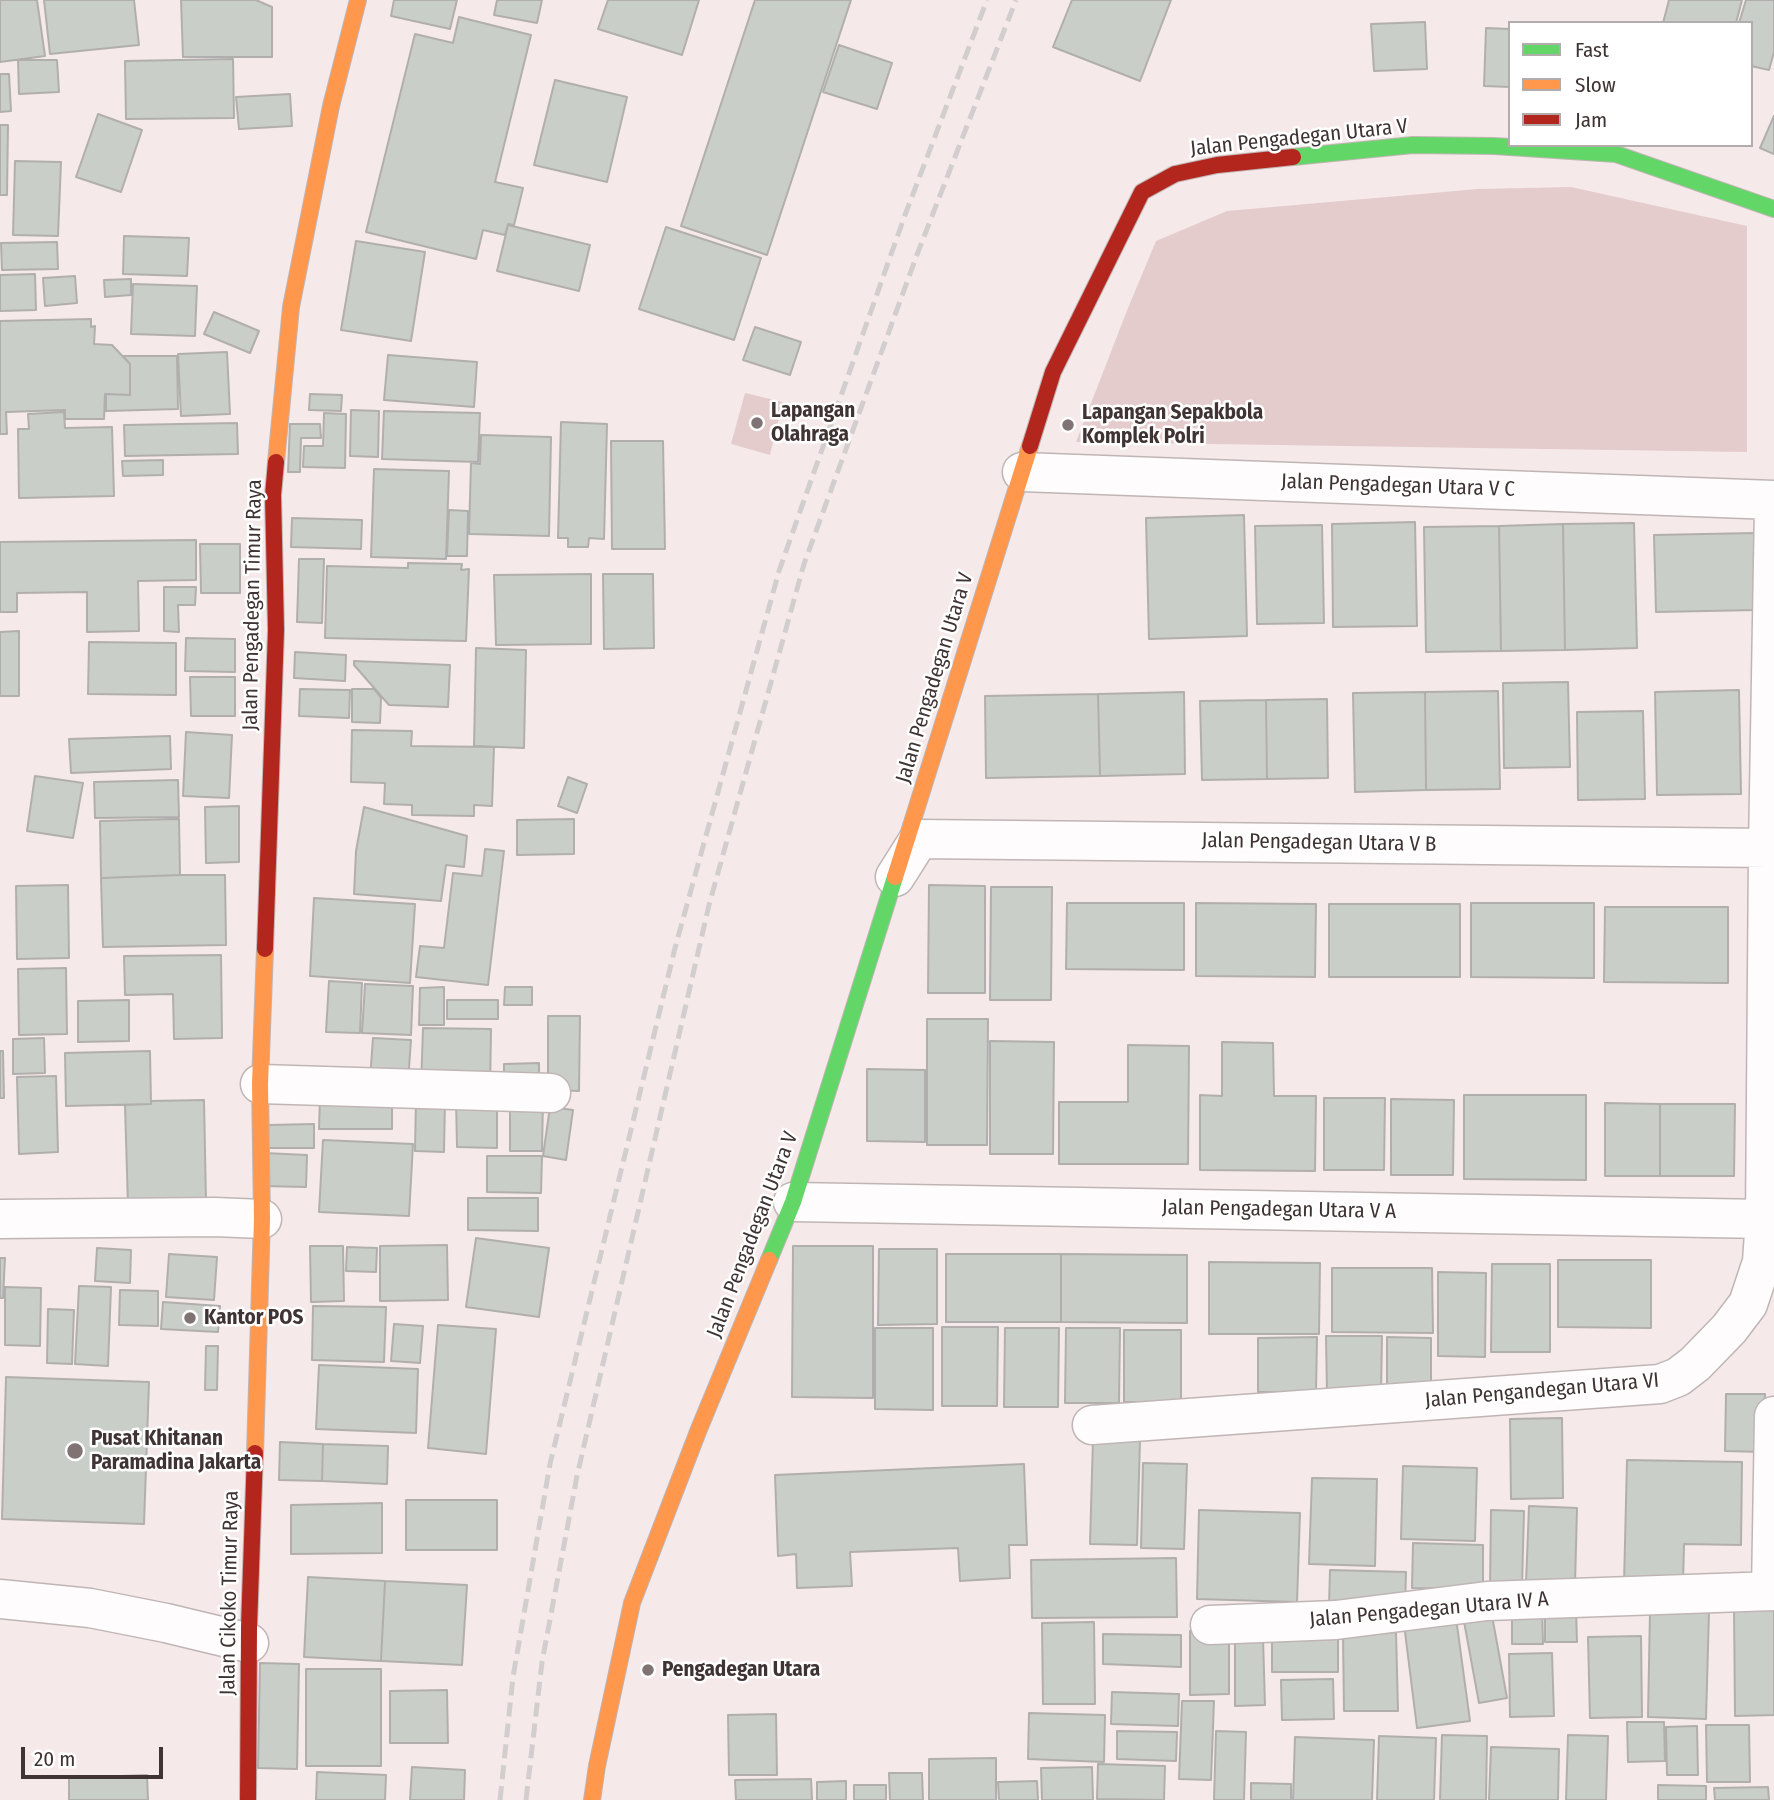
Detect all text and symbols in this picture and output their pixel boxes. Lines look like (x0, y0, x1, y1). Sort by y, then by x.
legend (1508, 21, 1753, 147)
text: Fast (1575, 37, 1609, 63)
text: Slow (1575, 72, 1616, 98)
text: Jam (1575, 107, 1607, 133)
street label: Jalan Pengadegan Utara V (1189, 114, 1409, 162)
place label: Lapangan Olahraga (771, 398, 855, 448)
place label: Lapangan Sepakbola Komplek Polri (1082, 400, 1263, 450)
marker: Lapangan Olahraga (749, 415, 765, 431)
marker: Lapangan Sepakbola Komplek Polri (1060, 417, 1076, 433)
street label: Jalan Pengadegan Utara V C (1281, 469, 1515, 503)
street label: Jalan Pengadegan Timur Raya (238, 479, 268, 731)
street label: Jalan Pengadegan Utara V (891, 570, 979, 786)
street label: Jalan Pengadegan Utara V B (1201, 828, 1437, 858)
street label: Jalan Pengadegan Utara V (702, 1129, 804, 1341)
street label: Jalan Pengadegan Utara V A (1162, 1195, 1396, 1225)
place label: Kantor POS (204, 1305, 303, 1331)
marker: Kantor POS (182, 1310, 198, 1326)
street label: Jalan Pengandegan Utara VI (1424, 1368, 1660, 1414)
place label: Pusat Khitanan Paramadina Jakarta (91, 1426, 261, 1476)
marker: Pusat Khitanan Paramadina Jakarta (65, 1441, 85, 1461)
street label: Jalan Cikoko Timur Raya (216, 1490, 244, 1696)
street label: Jalan Pengadegan Utara IV A (1308, 1587, 1550, 1633)
place label: Pengadegan Utara (662, 1657, 820, 1683)
marker: Pengadegan Utara (640, 1662, 656, 1678)
scale bar (24, 1734, 166, 1778)
text: 20 m (34, 1746, 75, 1772)

